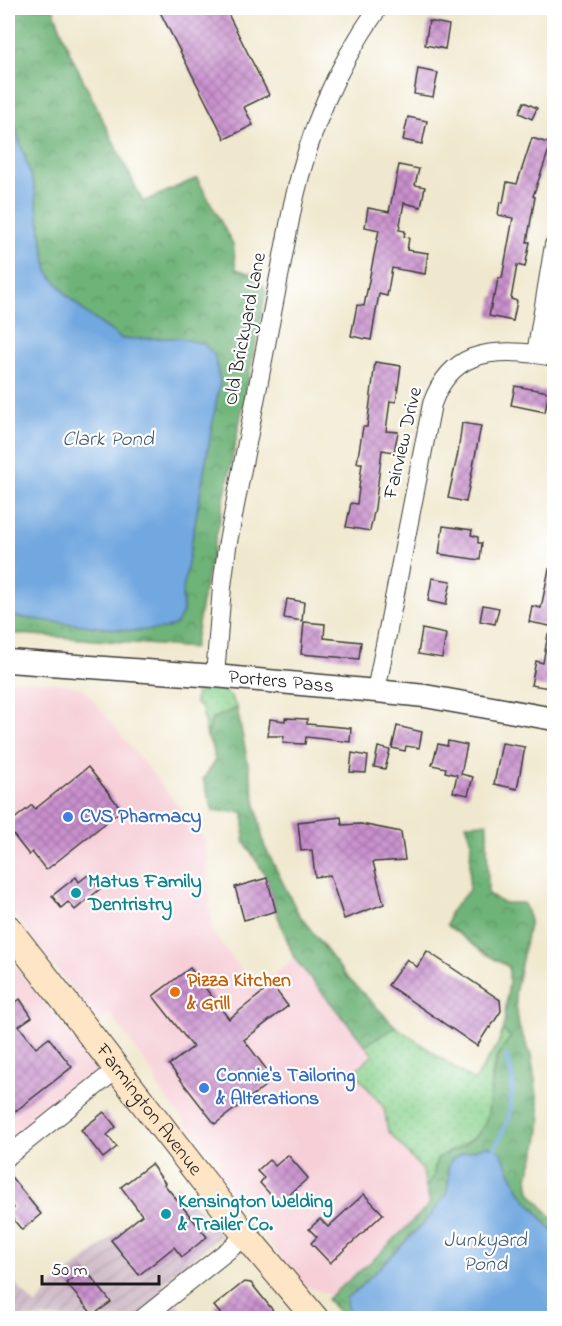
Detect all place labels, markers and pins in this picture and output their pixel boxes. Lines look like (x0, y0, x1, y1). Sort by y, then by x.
place label: CVS Pharmacy (80, 803, 201, 833)
marker: CVS Pharmacy (61, 810, 75, 824)
place label: Matus Family Dentristry (87, 868, 202, 921)
marker: Matus Family Dentristry (69, 886, 83, 900)
place label: Pizza Kitchen & Grill (186, 967, 291, 1019)
marker: Pizza Kitchen & Grill (168, 985, 182, 999)
place label: Connie's Tailoring & Alterations (215, 1062, 355, 1114)
marker: Connie's Tailoring & Alterations (197, 1081, 211, 1095)
place label: Kensington Welding & Trailer Co. (177, 1188, 333, 1240)
marker: Kensington Welding & Trailer Co. (159, 1207, 173, 1221)

